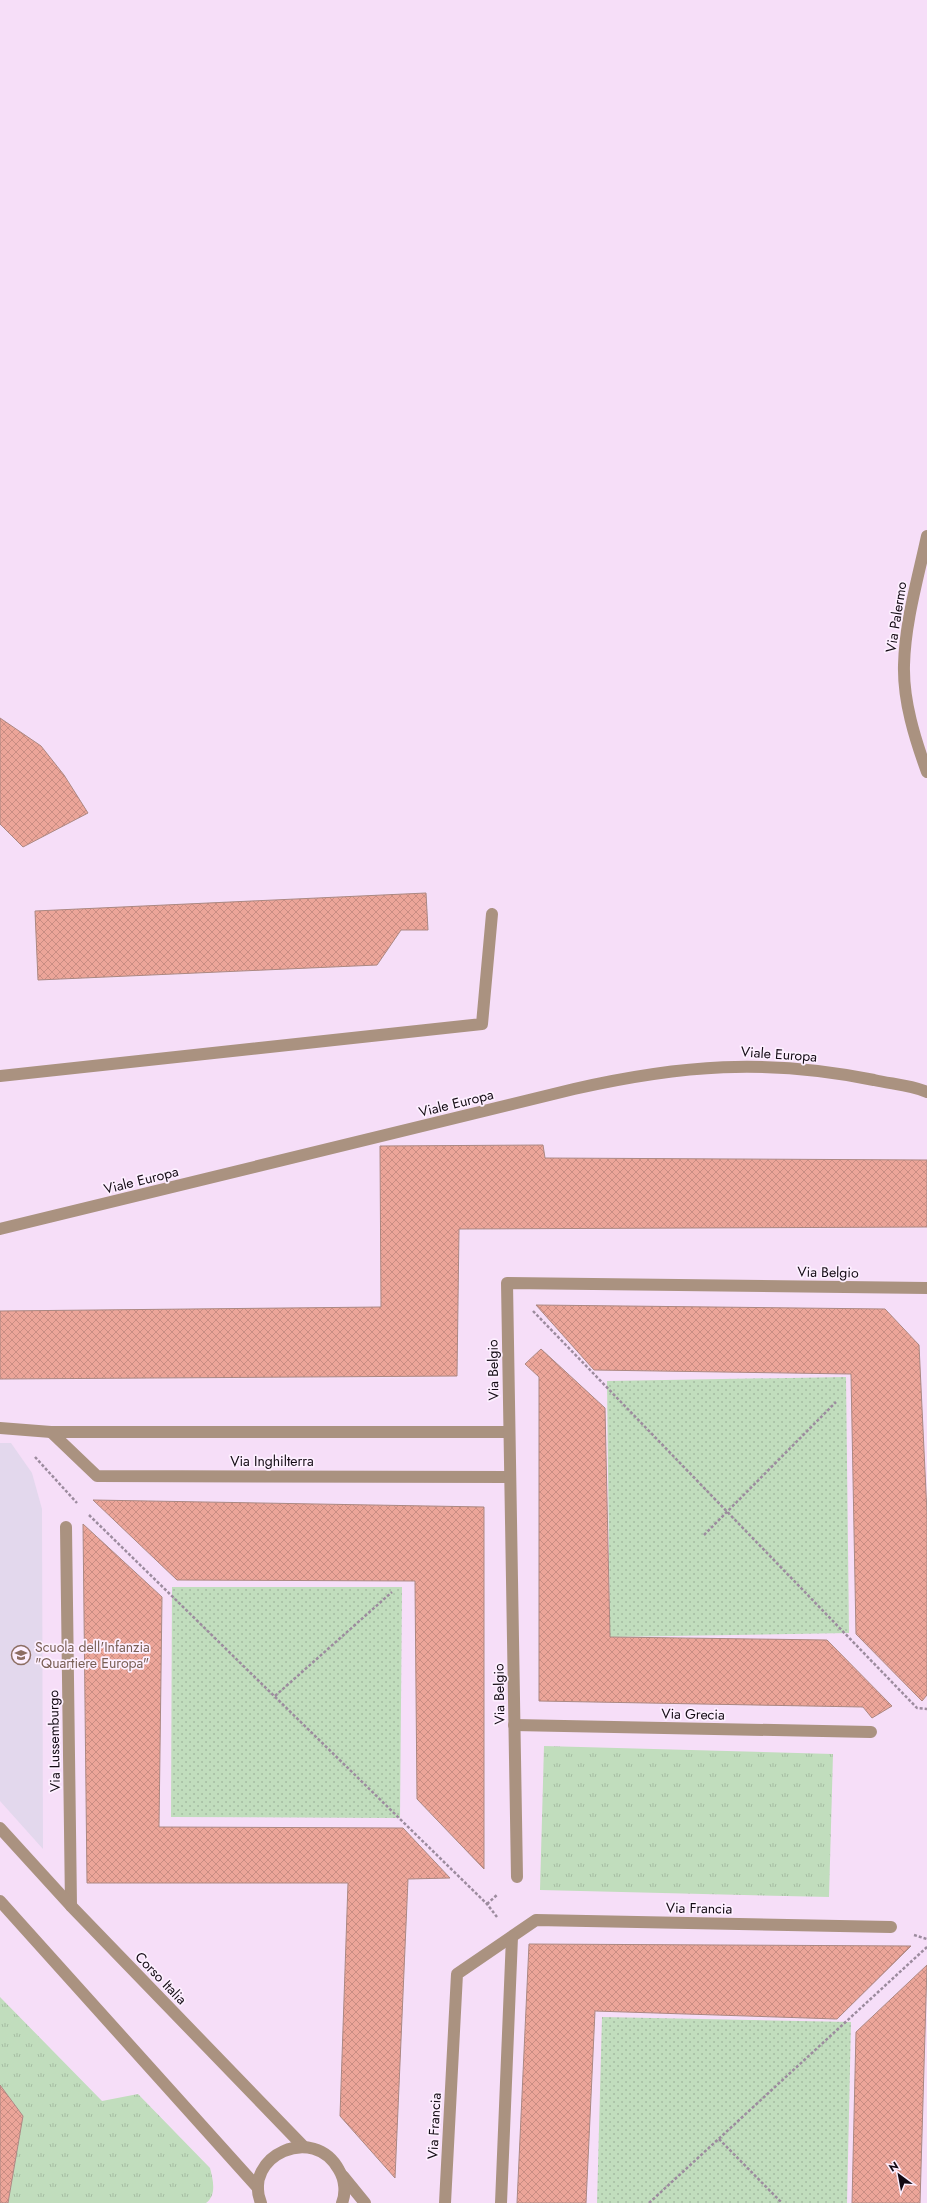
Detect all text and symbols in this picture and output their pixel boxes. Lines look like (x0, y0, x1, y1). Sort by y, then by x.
street label: Via Palermo (881, 580, 912, 654)
street label: Viale Europa (740, 1041, 818, 1067)
street label: Viale Europa (417, 1084, 495, 1122)
street label: Viale Europa (102, 1161, 180, 1199)
street label: Via Belgio (797, 1261, 859, 1283)
street label: Via Belgio (482, 1339, 504, 1401)
street label: Via Inghilterra (230, 1451, 314, 1471)
place label: Scuola dell'Infanzia "Quartiere Europa" (35, 1637, 150, 1673)
school or university icon: Scuola dell'Infanzia "Quartiere Europa" (10, 1644, 32, 1666)
street label: Via Belgio (488, 1663, 510, 1725)
street label: Via Lussemburgo (43, 1689, 65, 1792)
street label: Via Grecia (661, 1703, 725, 1725)
street label: Via Francia (666, 1897, 732, 1919)
street label: Corso Italia (131, 1947, 191, 2009)
street label: Via Francia (422, 2092, 446, 2160)
north arrow (879, 2155, 919, 2195)
text: N (886, 2157, 902, 2176)

